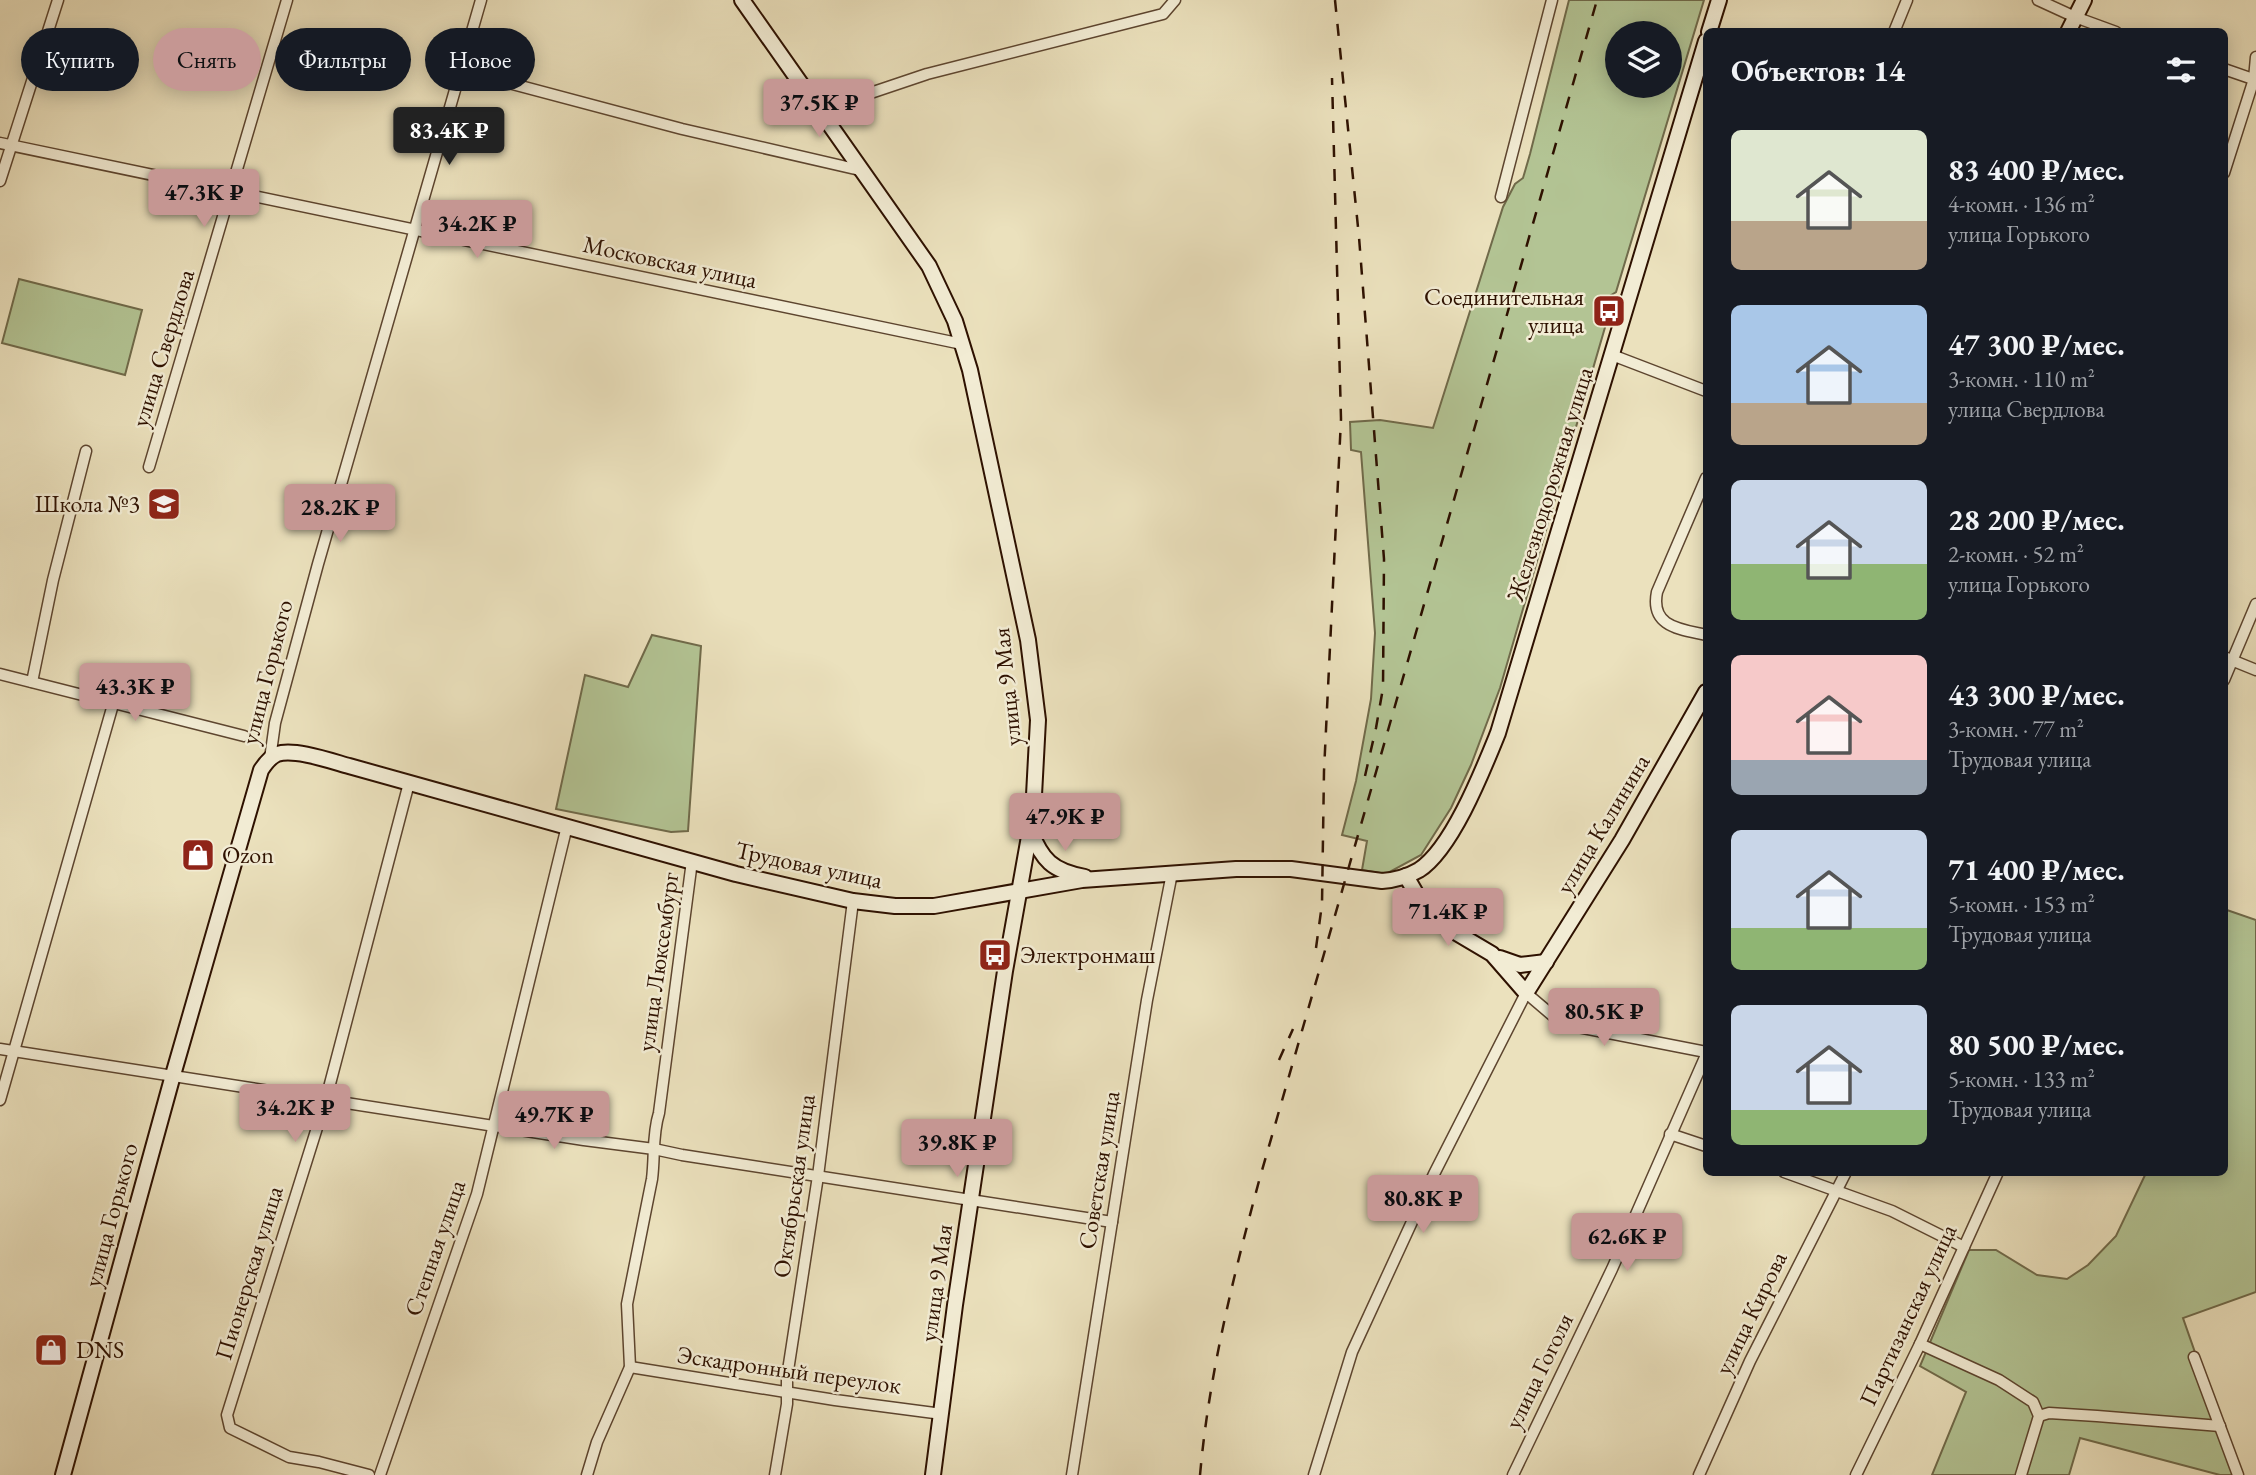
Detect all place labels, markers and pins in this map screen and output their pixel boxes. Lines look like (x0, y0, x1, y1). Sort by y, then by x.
pin: 37.5K ₽ (754, 80, 884, 139)
pin: 83.4K ₽ (384, 108, 514, 167)
pin: 47.3K ₽ (139, 170, 269, 229)
pin: 34.2K ₽ (412, 201, 542, 260)
place label: Соединительная улица (1424, 281, 1584, 340)
bus stop icon: Соединительная улица (1590, 292, 1628, 330)
pin: 28.2K ₽ (275, 484, 405, 544)
school or university icon: Школа №3 (145, 485, 183, 523)
place label: Школа №3 (35, 488, 140, 519)
pin: 43.3K ₽ (70, 664, 200, 723)
pin: 47.9K ₽ (1000, 794, 1130, 853)
shop icon: Ozon (179, 836, 217, 874)
place label: Ozon (222, 839, 274, 870)
pin: 71.4K ₽ (1383, 888, 1513, 948)
bus stop icon: Электронмаш (976, 936, 1014, 974)
place label: Электронмаш (1020, 939, 1156, 970)
pin: 80.5K ₽ (1539, 988, 1669, 1048)
pin: 34.2K ₽ (230, 1084, 360, 1144)
pin: 49.7K ₽ (489, 1092, 619, 1151)
pin: 39.8K ₽ (892, 1120, 1022, 1179)
pin: 80.8K ₽ (1358, 1176, 1488, 1235)
pin: 62.6K ₽ (1562, 1214, 1692, 1273)
shop icon: DNS (32, 1331, 70, 1369)
place label: DNS (76, 1334, 124, 1365)

